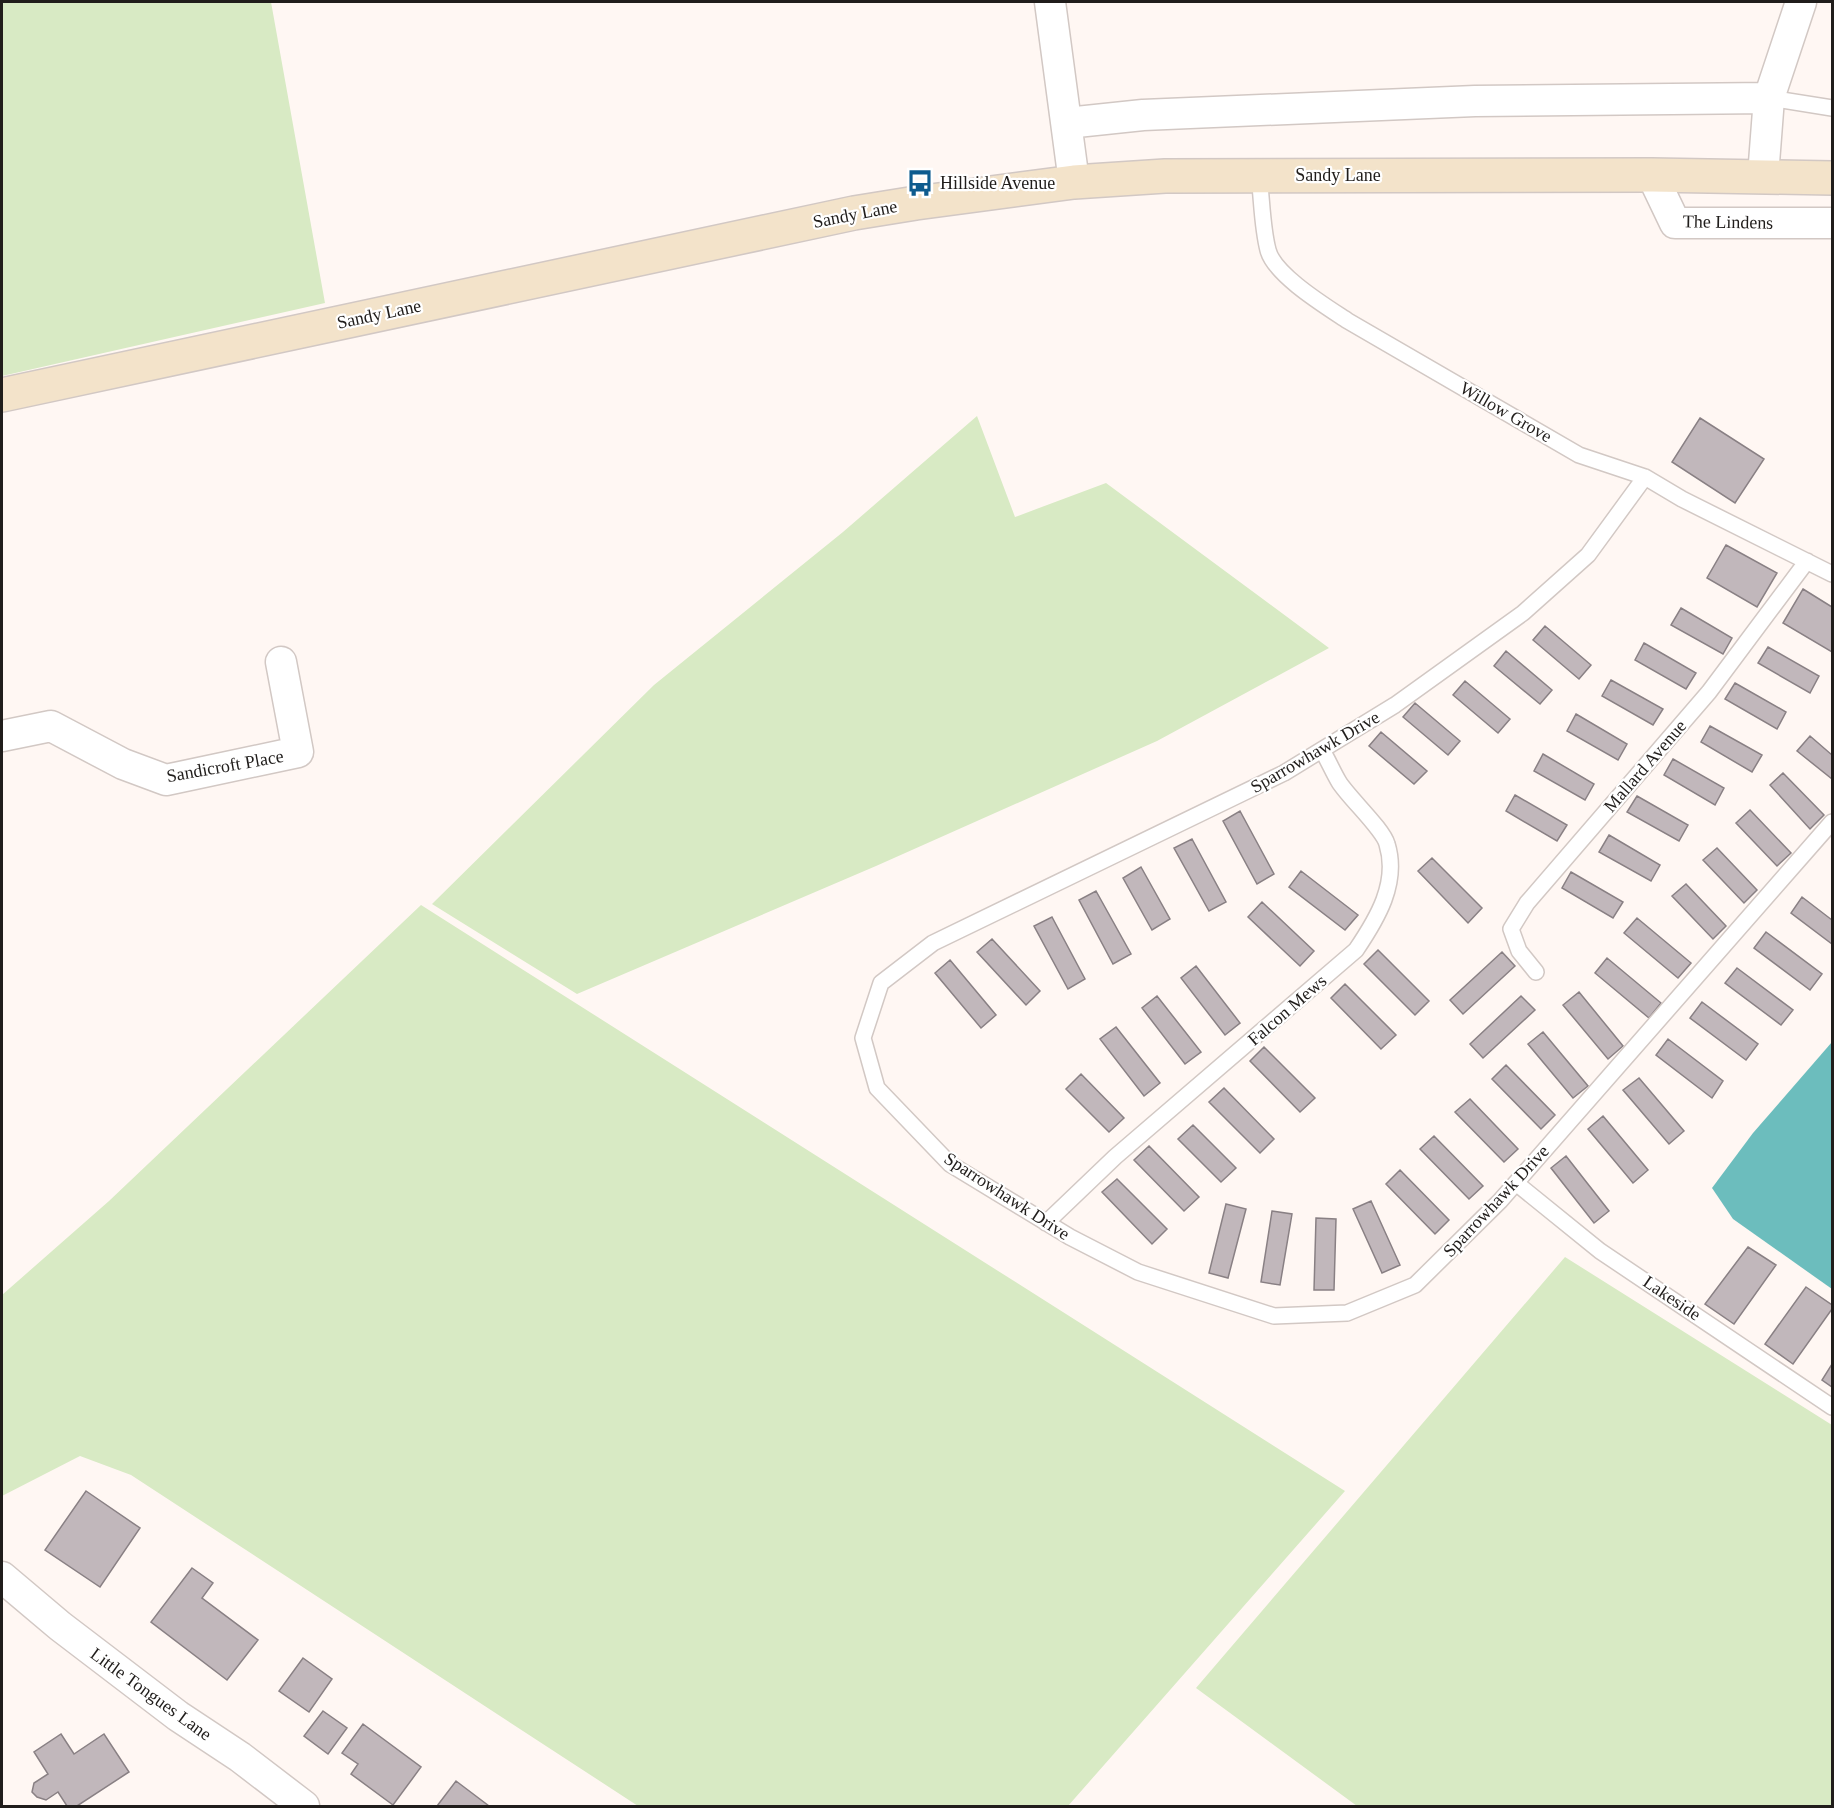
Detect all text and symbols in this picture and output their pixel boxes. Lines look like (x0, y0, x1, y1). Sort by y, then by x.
street label: Sandy Lane (1295, 165, 1381, 185)
bus stop icon: Hillside Avenue (905, 168, 935, 198)
place label: Hillside Avenue (940, 173, 1055, 193)
street label: Sandy Lane (811, 196, 899, 232)
street label: The Lindens (1683, 211, 1773, 233)
street label: Sandy Lane (335, 295, 423, 333)
street label: Willow Grove (1457, 378, 1555, 446)
street label: Sparrowhawk Drive (1247, 707, 1383, 797)
street label: Mallard Avenue (1600, 716, 1690, 816)
street label: Sandicroft Place (165, 746, 285, 786)
street label: Falcon Mews (1244, 970, 1330, 1050)
street label: Sparrowhawk Drive (1439, 1141, 1553, 1261)
street label: Sparrowhawk Drive (941, 1148, 1073, 1244)
street label: Lakeside (1639, 1272, 1705, 1324)
street label: Little Tongues Lane (87, 1643, 215, 1745)

